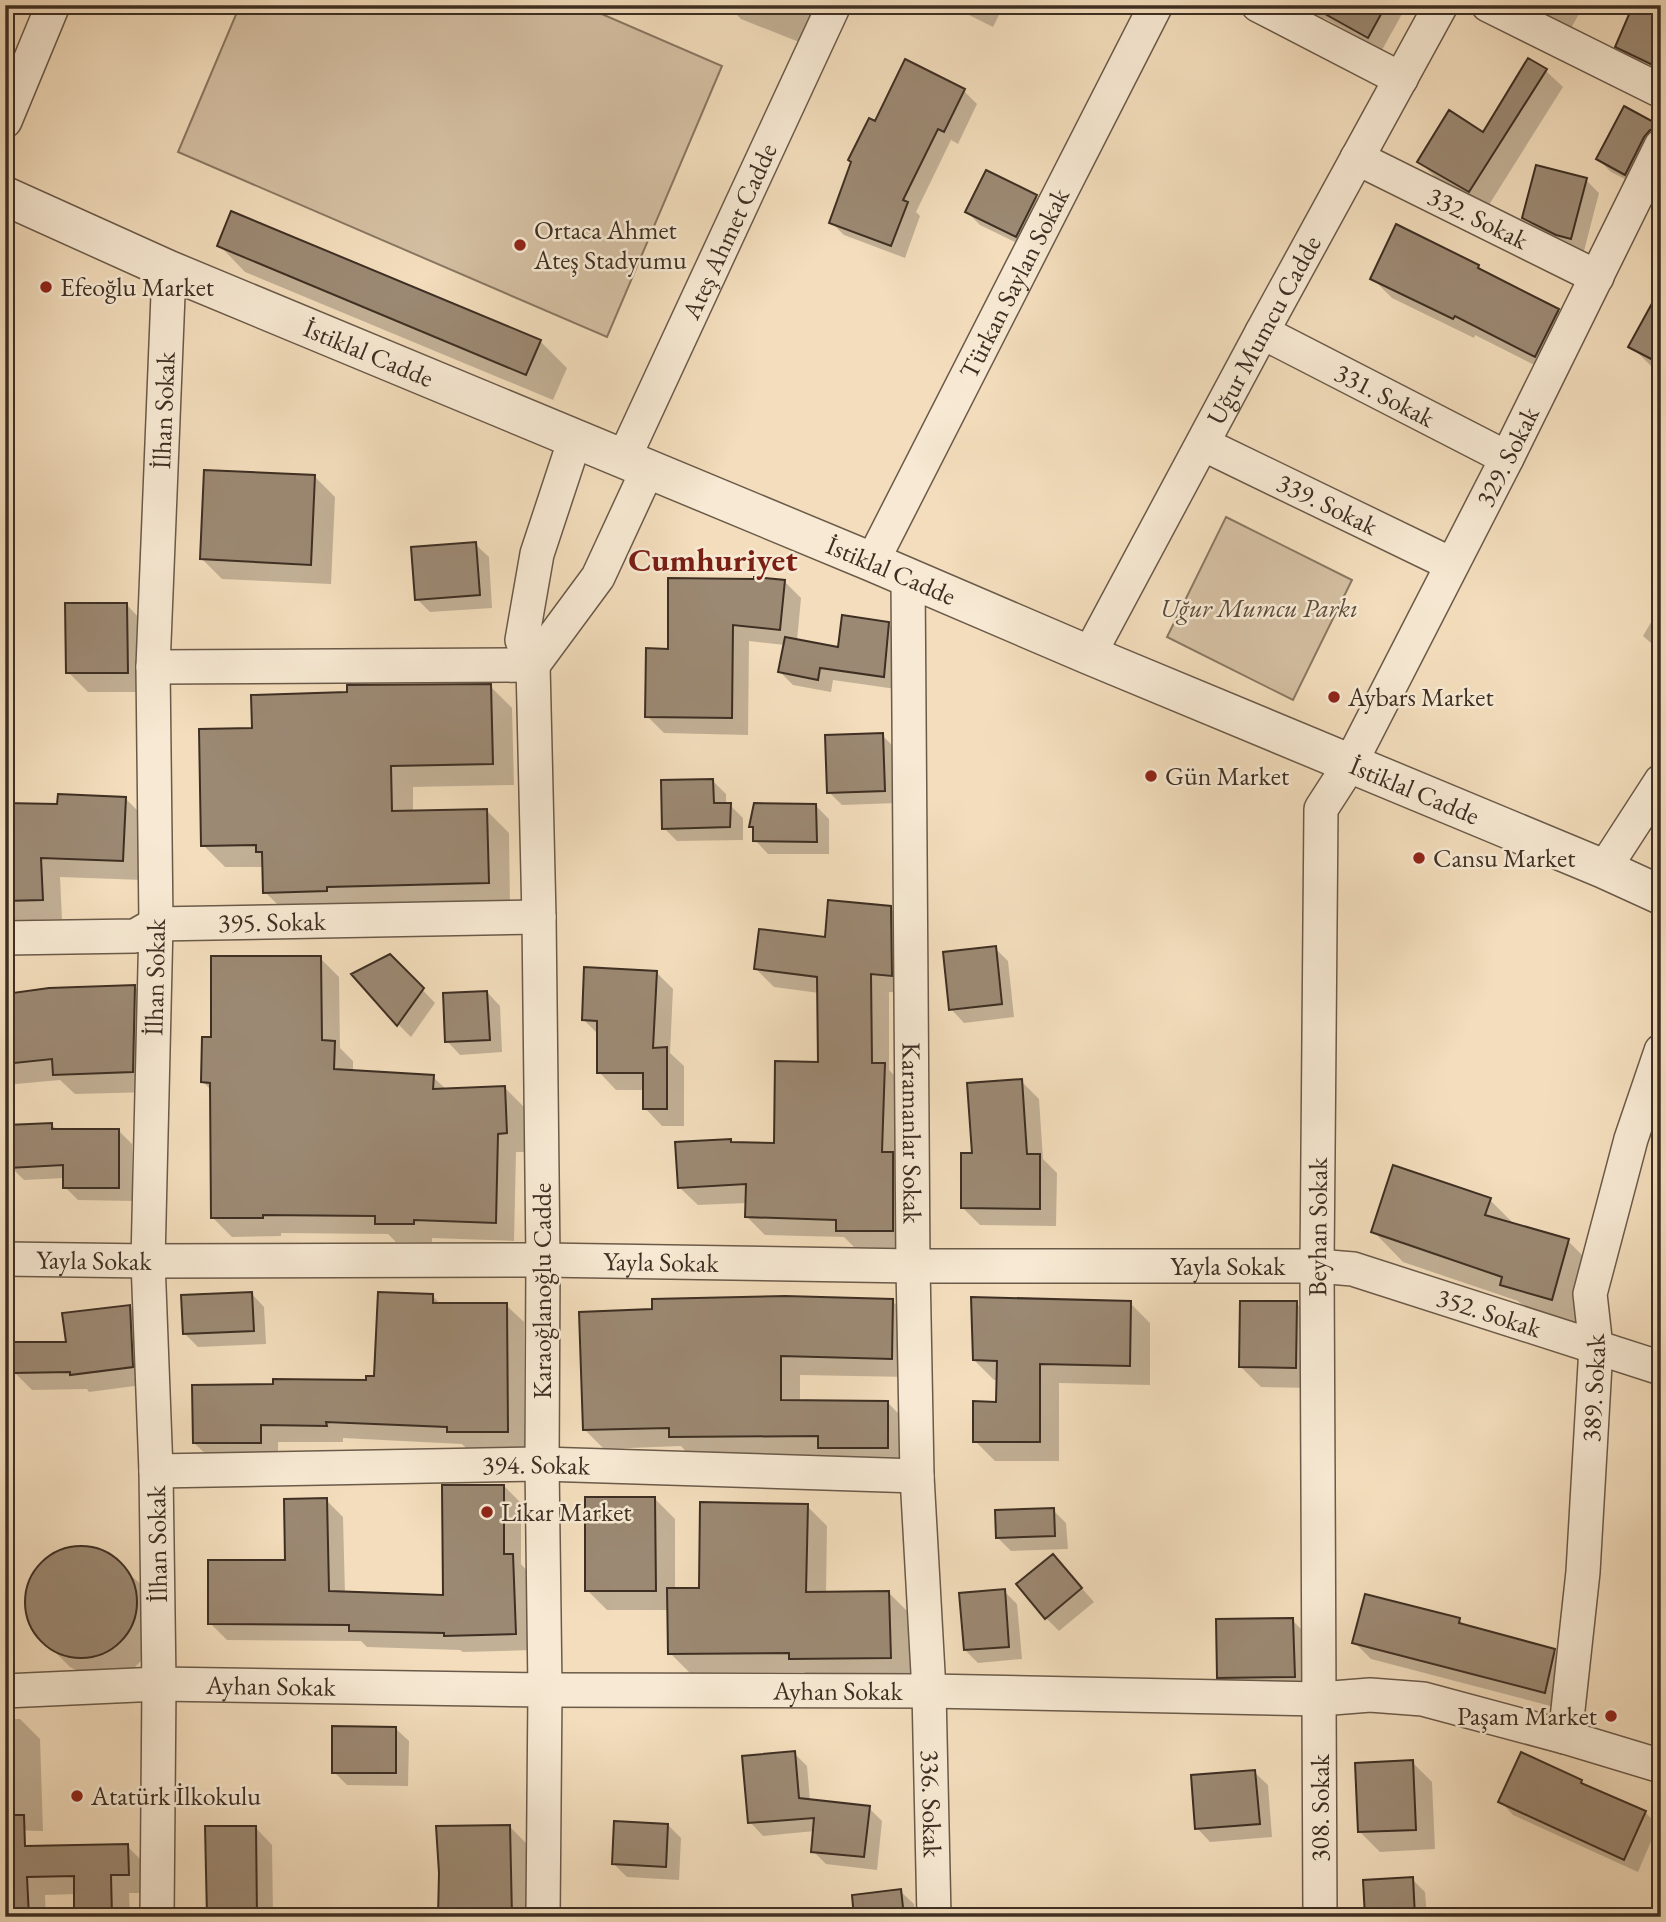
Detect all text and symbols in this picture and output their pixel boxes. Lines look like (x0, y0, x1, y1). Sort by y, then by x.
street label: Ateş Ahmet Cadde (673, 138, 785, 326)
street label: 332. Sokak (1422, 179, 1535, 258)
street label: Türkan Saylan Sokak (951, 181, 1077, 384)
place label: Ortaca Ahmet Ateş Stadyumu (533, 213, 687, 277)
street label: Uğur Mumcu Cadde (1199, 229, 1329, 430)
marker: Ortaca Ahmet Ateş Stadyumu (512, 237, 528, 253)
place label: Efeoğlu Market (60, 270, 214, 304)
marker: Efeoğlu Market (38, 279, 54, 295)
street label: İstiklal Cadde (299, 311, 439, 395)
street label: İlhan Sokak (144, 350, 183, 470)
street label: 331. Sokak (1329, 355, 1441, 435)
street label: 329. Sokak (1468, 400, 1547, 512)
street label: 339. Sokak (1271, 465, 1384, 543)
street label: İstiklal Cadde (821, 528, 961, 613)
district label: Cumhuriyet (628, 538, 798, 581)
park label: Uğur Mumcu Parkı (1160, 591, 1358, 625)
place label: Aybars Market (1347, 680, 1494, 714)
marker: Aybars Market (1326, 689, 1342, 705)
street label: İstiklal Cadde (1345, 748, 1485, 832)
place label: Gün Market (1165, 759, 1289, 793)
marker: Gün Market (1143, 768, 1159, 784)
place label: Cansu Market (1433, 841, 1575, 875)
marker: Cansu Market (1411, 850, 1427, 866)
street label: 395. Sokak (217, 904, 327, 940)
street label: İlhan Sokak (136, 918, 173, 1036)
street label: Karamanlar Sokak (894, 1042, 930, 1225)
street label: Beyhan Sokak (1300, 1157, 1335, 1297)
street label: Karaoğlanoğlu Cadde (525, 1183, 559, 1399)
street label: Yayla Sokak (36, 1242, 153, 1278)
street label: Yayla Sokak (603, 1244, 720, 1280)
street label: Yayla Sokak (1170, 1249, 1286, 1283)
street label: 352. Sokak (1432, 1280, 1546, 1346)
street label: 389. Sokak (1574, 1332, 1613, 1443)
street label: 394. Sokak (482, 1447, 591, 1483)
street label: İlhan Sokak (139, 1484, 175, 1603)
place label: Likar Market (501, 1495, 631, 1529)
marker: Likar Market (479, 1504, 495, 1520)
street label: Ayhan Sokak (205, 1668, 337, 1704)
street label: Ayhan Sokak (772, 1674, 903, 1708)
place label: Paşam Market (1457, 1699, 1597, 1733)
marker: Paşam Market (1603, 1708, 1619, 1724)
street label: 336. Sokak (913, 1749, 950, 1859)
street label: 308. Sokak (1303, 1753, 1337, 1862)
place label: Atatürk İlkokulu (90, 1779, 261, 1813)
marker: Atatürk İlkokulu (69, 1788, 85, 1804)

